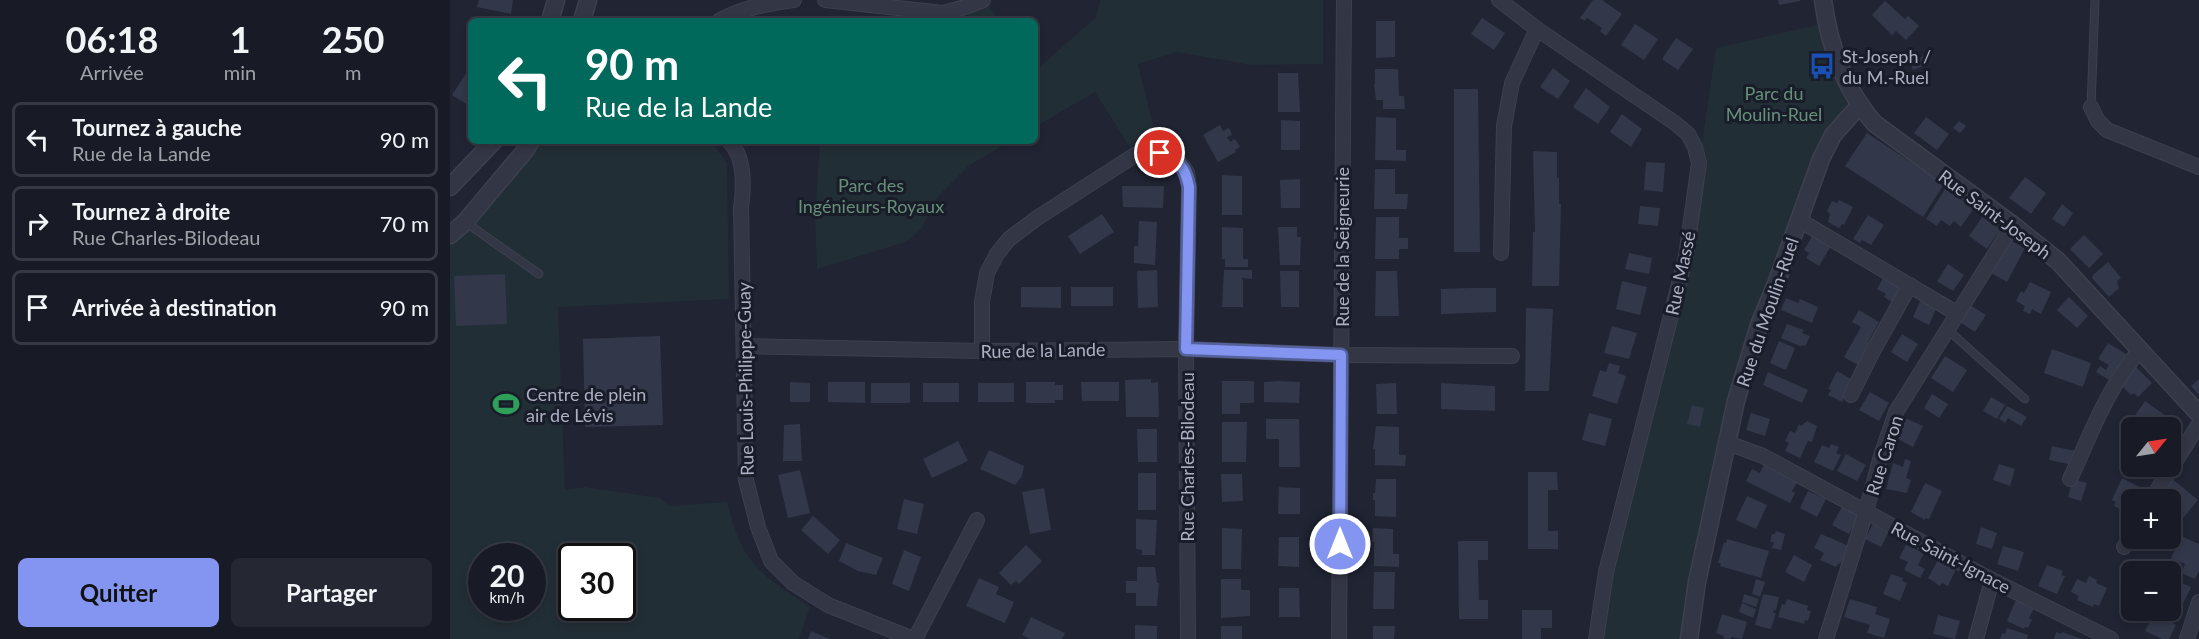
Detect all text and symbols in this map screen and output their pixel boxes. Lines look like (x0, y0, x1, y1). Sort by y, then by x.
text: 06:18 (66, 17, 158, 61)
text: 1 (230, 17, 251, 61)
text: 250 (322, 17, 384, 61)
text: 90 m (585, 39, 679, 89)
icon: left (486, 42, 564, 120)
place label: St-Joseph / du M.-Ruel (1842, 45, 1931, 88)
bus stop icon: St-Joseph / du M.-Ruel (1807, 51, 1837, 81)
text: Arrivée (80, 60, 144, 84)
text: min (224, 60, 256, 84)
text: m (345, 60, 361, 84)
park label: Parc du Moulin-Ruel (1726, 82, 1822, 125)
text: Rue de la Lande (585, 90, 772, 123)
text: Tournez à gauche (72, 114, 242, 141)
icon: left (21, 123, 54, 156)
text: 90 m (380, 126, 429, 153)
pin (1134, 127, 1185, 178)
icon: arrive (1143, 136, 1176, 169)
text: Rue de la Lande (72, 141, 211, 165)
street label: Rue Saint-Joseph (1934, 165, 2056, 263)
street label: Rue de la Seigneurie (1331, 167, 1353, 327)
park label: Parc des Ingénieurs-Royaux (798, 174, 944, 217)
text: Tournez à droite (72, 198, 230, 225)
icon: right (21, 207, 54, 240)
text: 70 m (380, 210, 429, 237)
text: Rue Charles-Bilodeau (72, 225, 261, 249)
street label: Rue Massé (1660, 229, 1700, 317)
street label: Rue du Moulin-Ruel (1731, 234, 1803, 390)
street label: Rue Louis-Philippe-Guay (732, 281, 758, 476)
icon: arrive (21, 291, 54, 324)
text: Arrivée à destination (72, 294, 277, 321)
text: 90 m (380, 294, 429, 321)
street label: Rue de la Lande (980, 338, 1106, 362)
street label: Rue Charles-Bilodeau (1176, 372, 1198, 542)
place label: Centre de plein air de Lévis (526, 383, 646, 426)
sports icon: Centre de plein air de Lévis (491, 389, 521, 419)
street label: Rue Caron (1861, 412, 1907, 498)
north arrow (2121, 417, 2181, 477)
map controls (2121, 417, 2181, 621)
button: + (2121, 489, 2181, 549)
position arrow (1308, 512, 1372, 576)
street label: Rue Saint-Ignace (1888, 516, 2014, 598)
speed limit sign: 30 (558, 543, 636, 621)
text: 20 (490, 557, 524, 593)
button: Quitter (18, 558, 219, 627)
button: Partager (231, 558, 432, 627)
button: − (2121, 561, 2181, 621)
text: km/h (489, 588, 525, 606)

